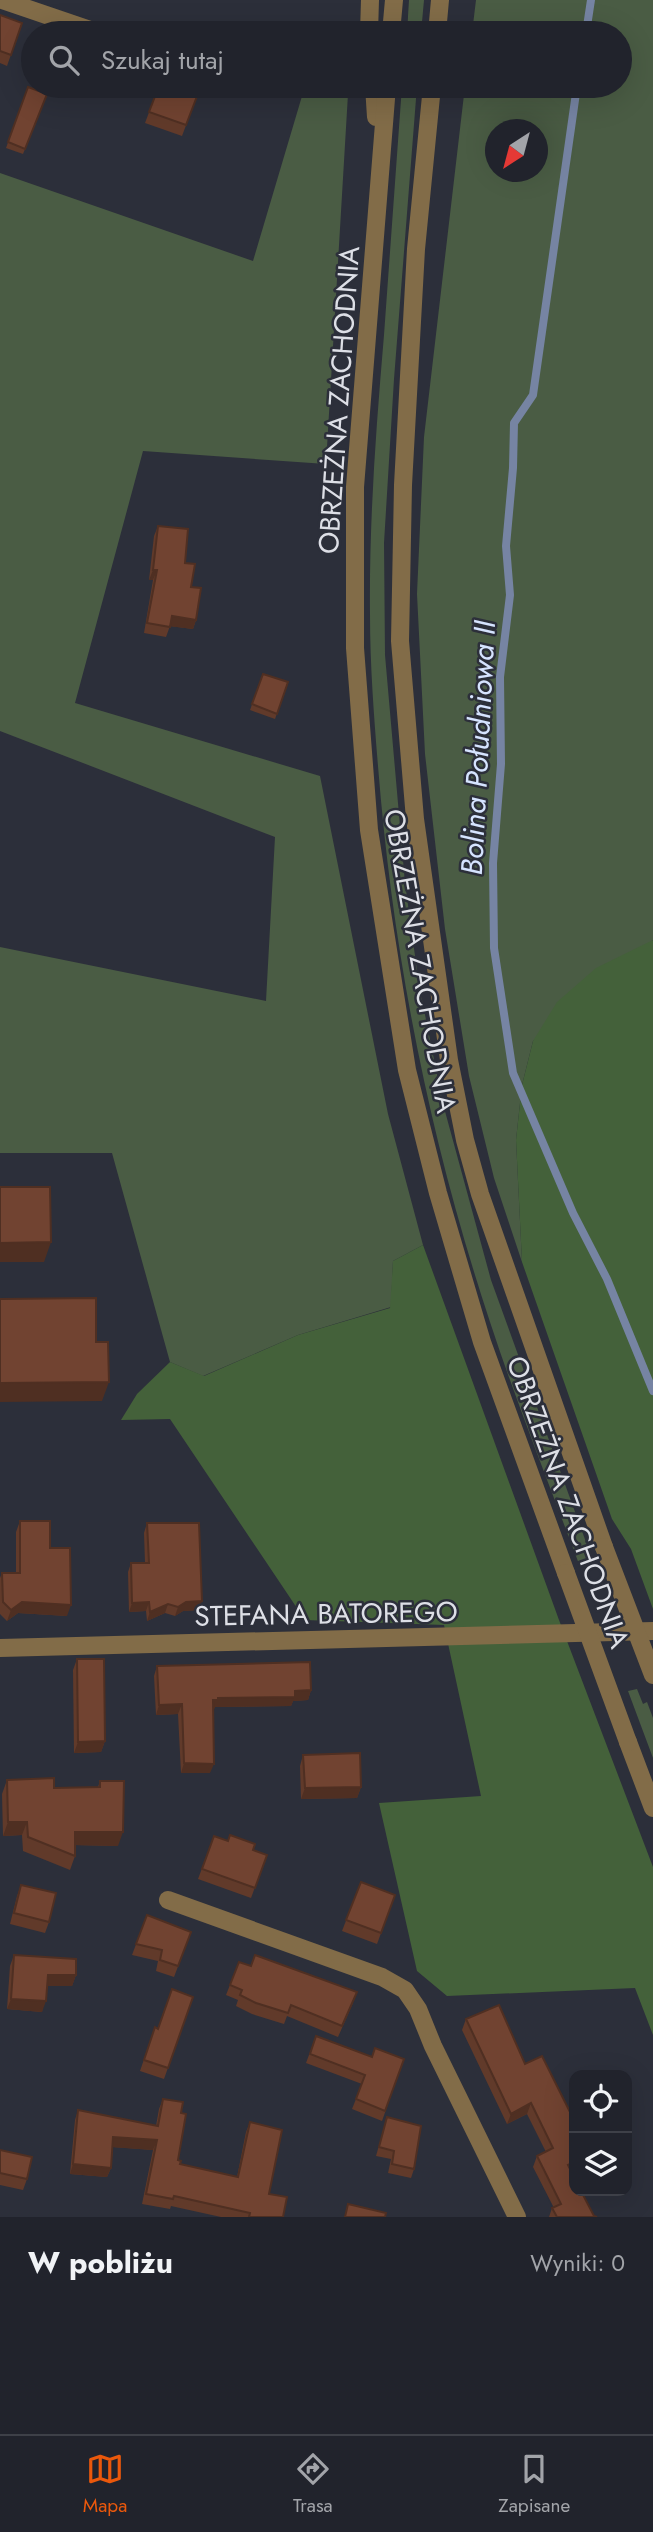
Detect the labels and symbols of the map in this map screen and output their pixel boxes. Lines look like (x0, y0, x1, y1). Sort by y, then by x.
north arrow (485, 119, 548, 182)
street label: OBRZEŻNA ZACHODNIA (308, 244, 370, 555)
water label: Bolina Południowa II (450, 619, 506, 876)
street label: OBRZEŻNA ZACHODNIA (373, 806, 467, 1117)
street label: OBRZEŻNA ZACHODNIA (496, 1350, 640, 1654)
street label: STEFANA BATOREGO (194, 1591, 458, 1637)

